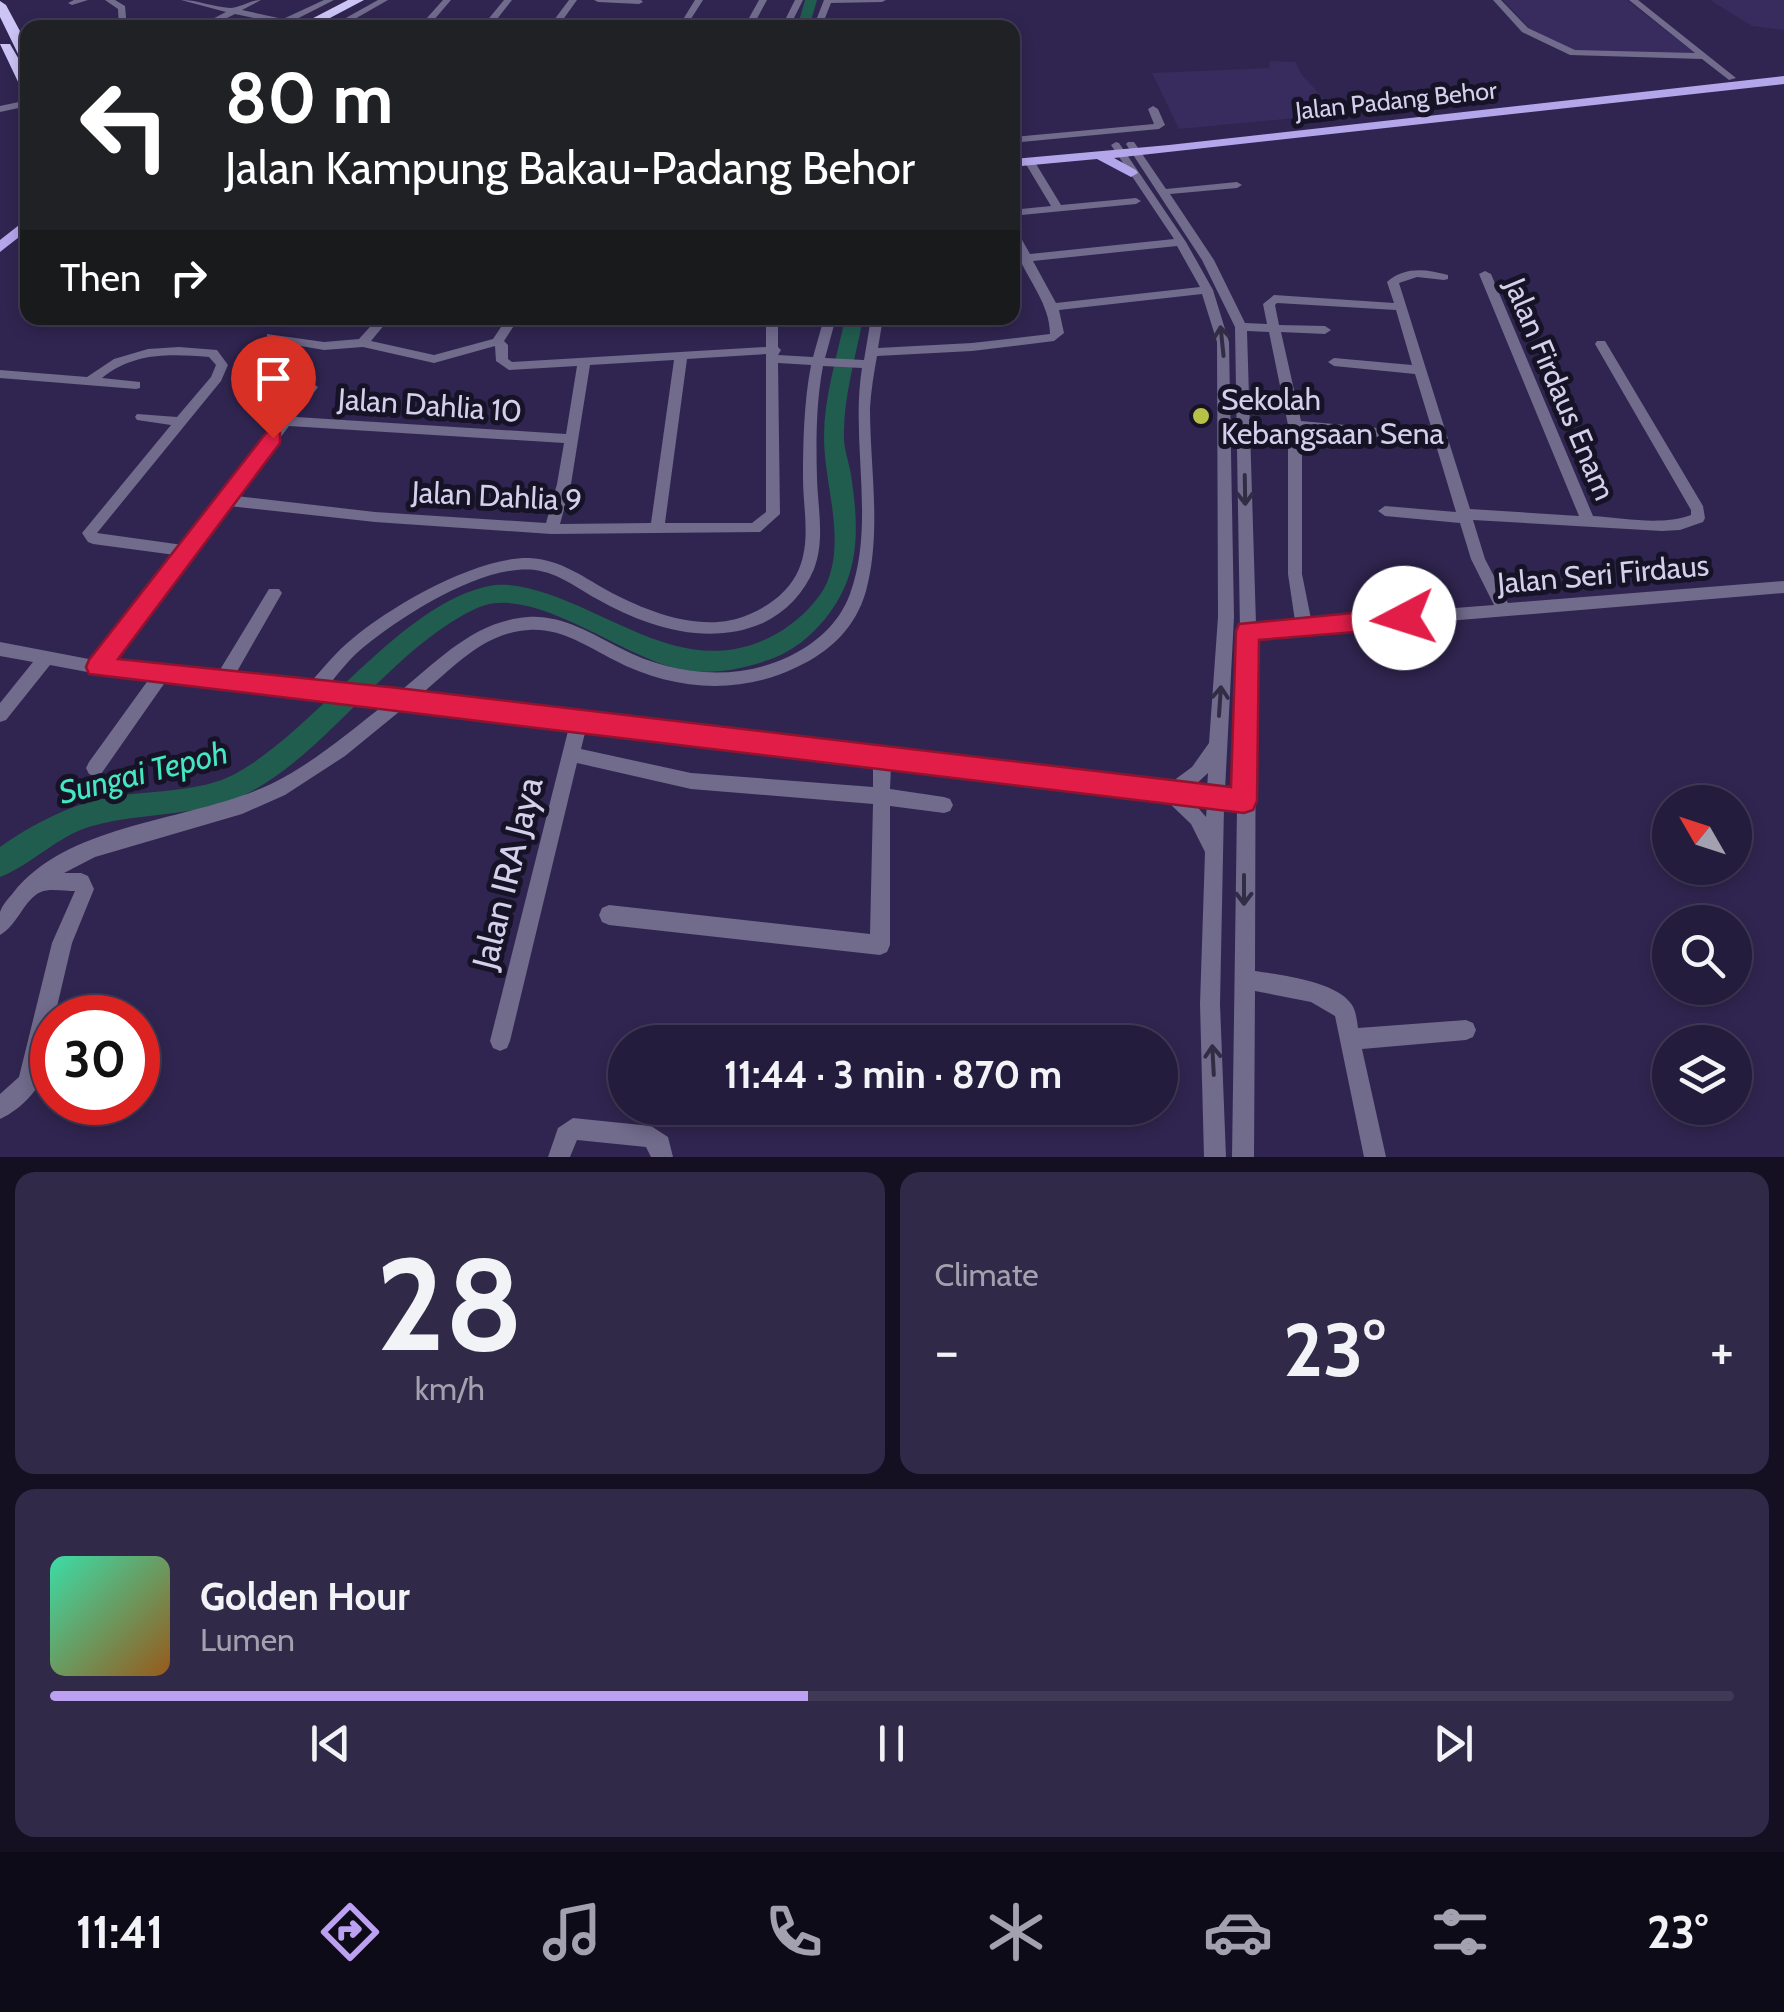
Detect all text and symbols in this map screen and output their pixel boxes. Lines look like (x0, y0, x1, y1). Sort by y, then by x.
text: 80 m (225, 55, 393, 141)
icon: left (60, 60, 190, 190)
street label: Jalan Padang Behor (1293, 74, 1498, 126)
text: Jalan Kampung Bakau-Padang Behor (225, 141, 915, 195)
icon: right (161, 250, 216, 305)
text: Then (60, 254, 141, 301)
street label: Jalan Firdaus Enam (1496, 272, 1623, 506)
one-way arrow (1212, 326, 1231, 358)
pin (231, 336, 316, 439)
icon: arrive (246, 351, 301, 406)
street label: Jalan Dahlia 10 (336, 380, 523, 430)
place label: Sekolah Kebangsaan Sena (1221, 381, 1444, 452)
marker: Sekolah Kebangsaan Sena (1190, 405, 1212, 427)
street label: Jalan Dahlia 9 (410, 473, 583, 519)
one-way arrow (1236, 474, 1254, 506)
street label: Jalan Seri Firdaus (1495, 546, 1710, 602)
position arrow (1352, 566, 1456, 670)
one-way arrow (1211, 685, 1230, 717)
water label: Sungai Tepoh (54, 732, 232, 812)
street label: Jalan IRA Jaya (462, 772, 552, 974)
north arrow (1652, 785, 1752, 885)
map controls (1652, 785, 1752, 1125)
one-way arrow (1234, 874, 1254, 906)
button: search (1652, 905, 1752, 1005)
speed limit sign: 30 (30, 995, 160, 1125)
button: layers (1652, 1025, 1752, 1125)
one-way arrow (1203, 1044, 1222, 1076)
text: 11:44 · 3 min · 870 m (724, 1051, 1062, 1098)
text: 28 (376, 1225, 523, 1383)
text: Climate (935, 1255, 1039, 1294)
text: 23° (1283, 1304, 1385, 1395)
text: − (935, 1317, 959, 1384)
text: + (1710, 1317, 1734, 1384)
text: km/h (415, 1369, 485, 1408)
text: Golden Hour (200, 1573, 410, 1620)
text: Lumen (200, 1620, 295, 1659)
icon: previous (303, 1716, 358, 1771)
icon: pause (864, 1716, 919, 1771)
icon: next (1426, 1716, 1481, 1771)
icon: directions (315, 1897, 385, 1967)
icon: music (537, 1897, 607, 1967)
icon: phone (759, 1897, 829, 1967)
icon: climate (981, 1897, 1051, 1967)
icon: car (1203, 1897, 1273, 1967)
icon: filters (1425, 1897, 1495, 1967)
text: 11:41 (76, 1905, 163, 1959)
text: 23° (1647, 1905, 1708, 1959)

